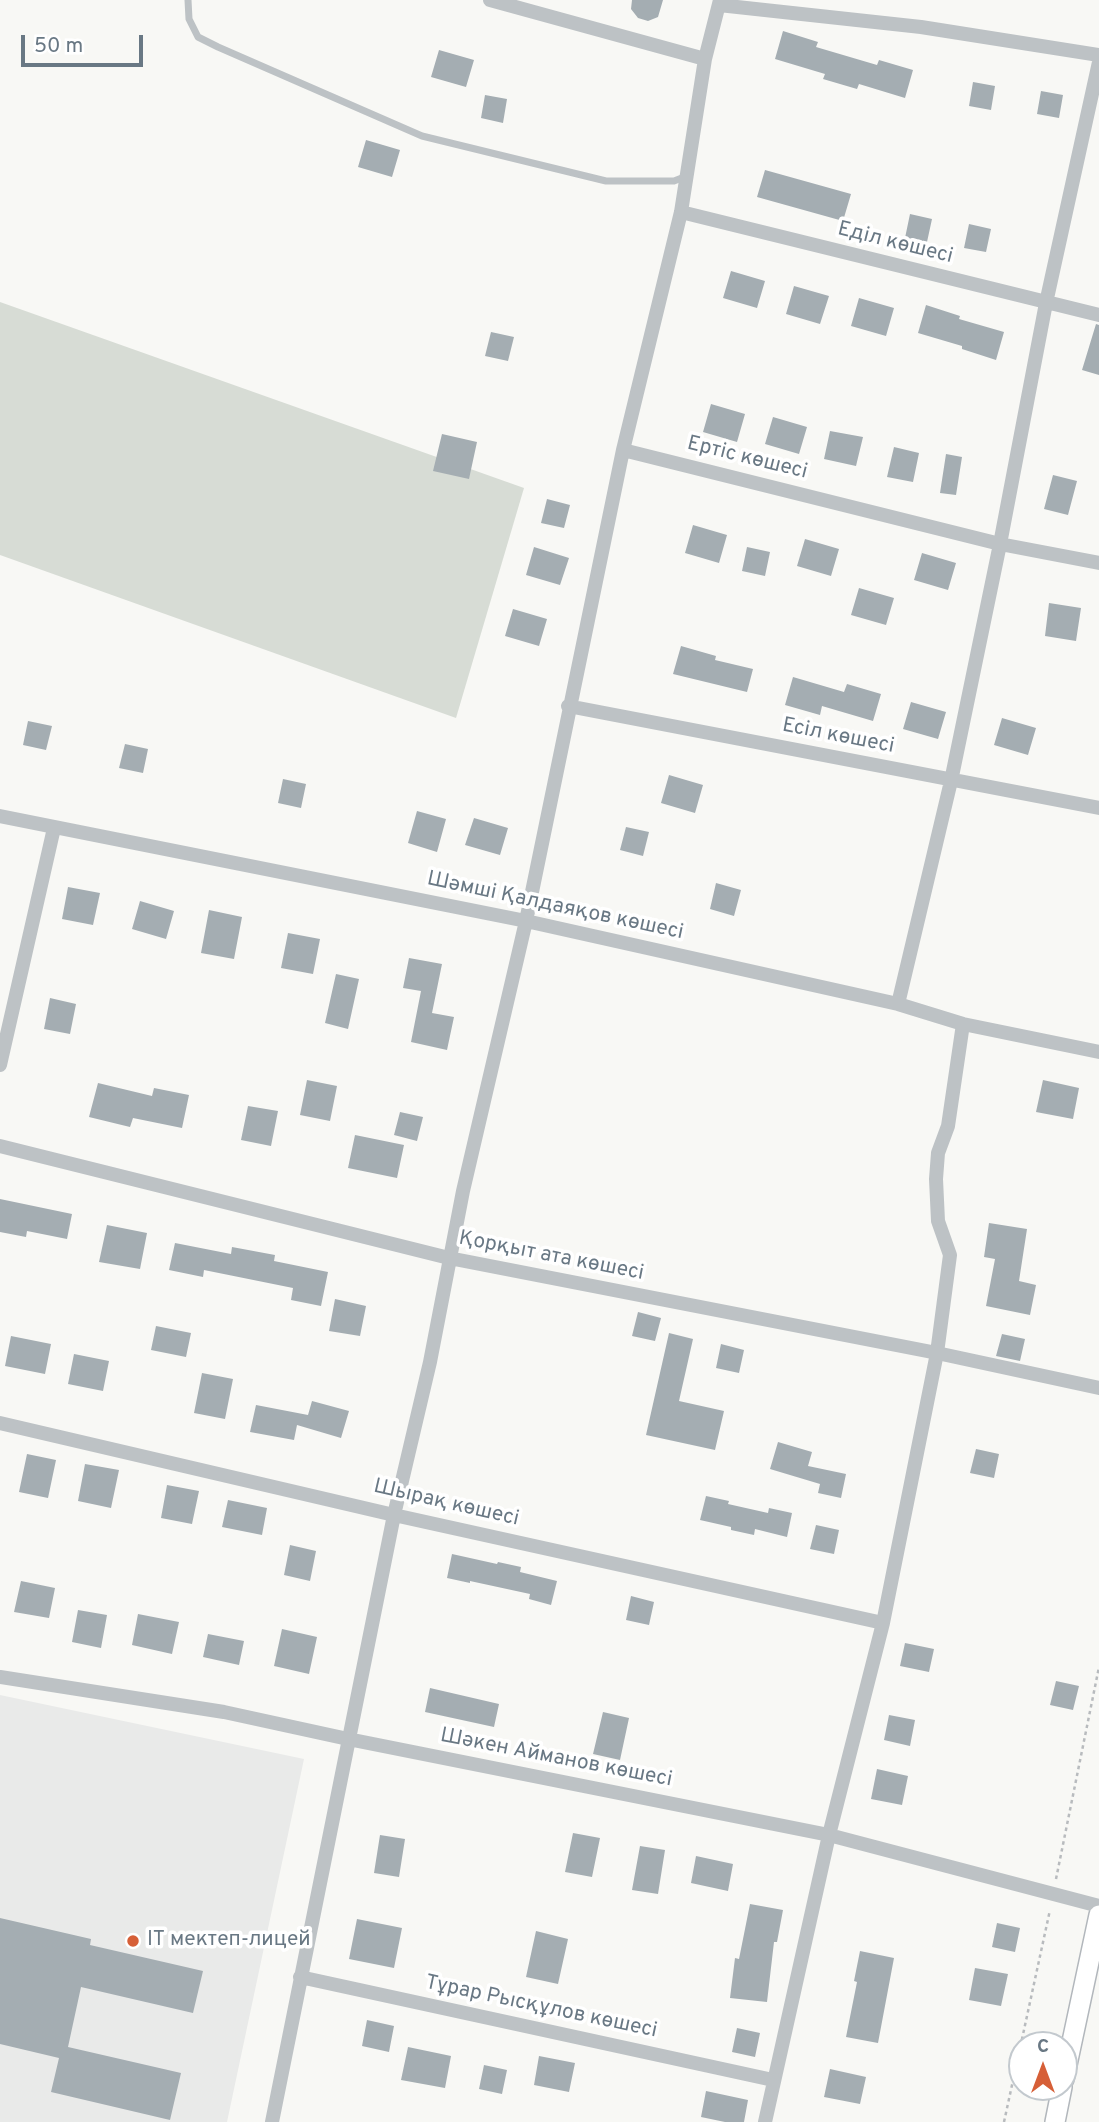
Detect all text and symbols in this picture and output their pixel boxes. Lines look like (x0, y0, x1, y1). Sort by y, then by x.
scale bar (24, 21, 147, 65)
text: 50 m (34, 33, 83, 60)
street label: Еділ көшесі (835, 218, 955, 270)
street label: Ертіс көшесі (684, 432, 810, 486)
street label: Есіл көшесі (780, 714, 896, 760)
street label: Шәмші Қалдаяқов көшесі (424, 867, 686, 947)
street label: Қорқыт ата көшесі (456, 1227, 646, 1287)
street label: Шырақ көшесі (371, 1475, 521, 1533)
street label: Шәкен Айманов көшесі (438, 1724, 674, 1794)
place label: IT мектеп-лицей (147, 1928, 311, 1954)
marker: IT мектеп-лицей (125, 1933, 141, 1949)
street label: Тұрар Рысқұлов көшесі (423, 1971, 659, 2045)
north arrow (1008, 2031, 1078, 2101)
text: С (1037, 2035, 1049, 2059)

